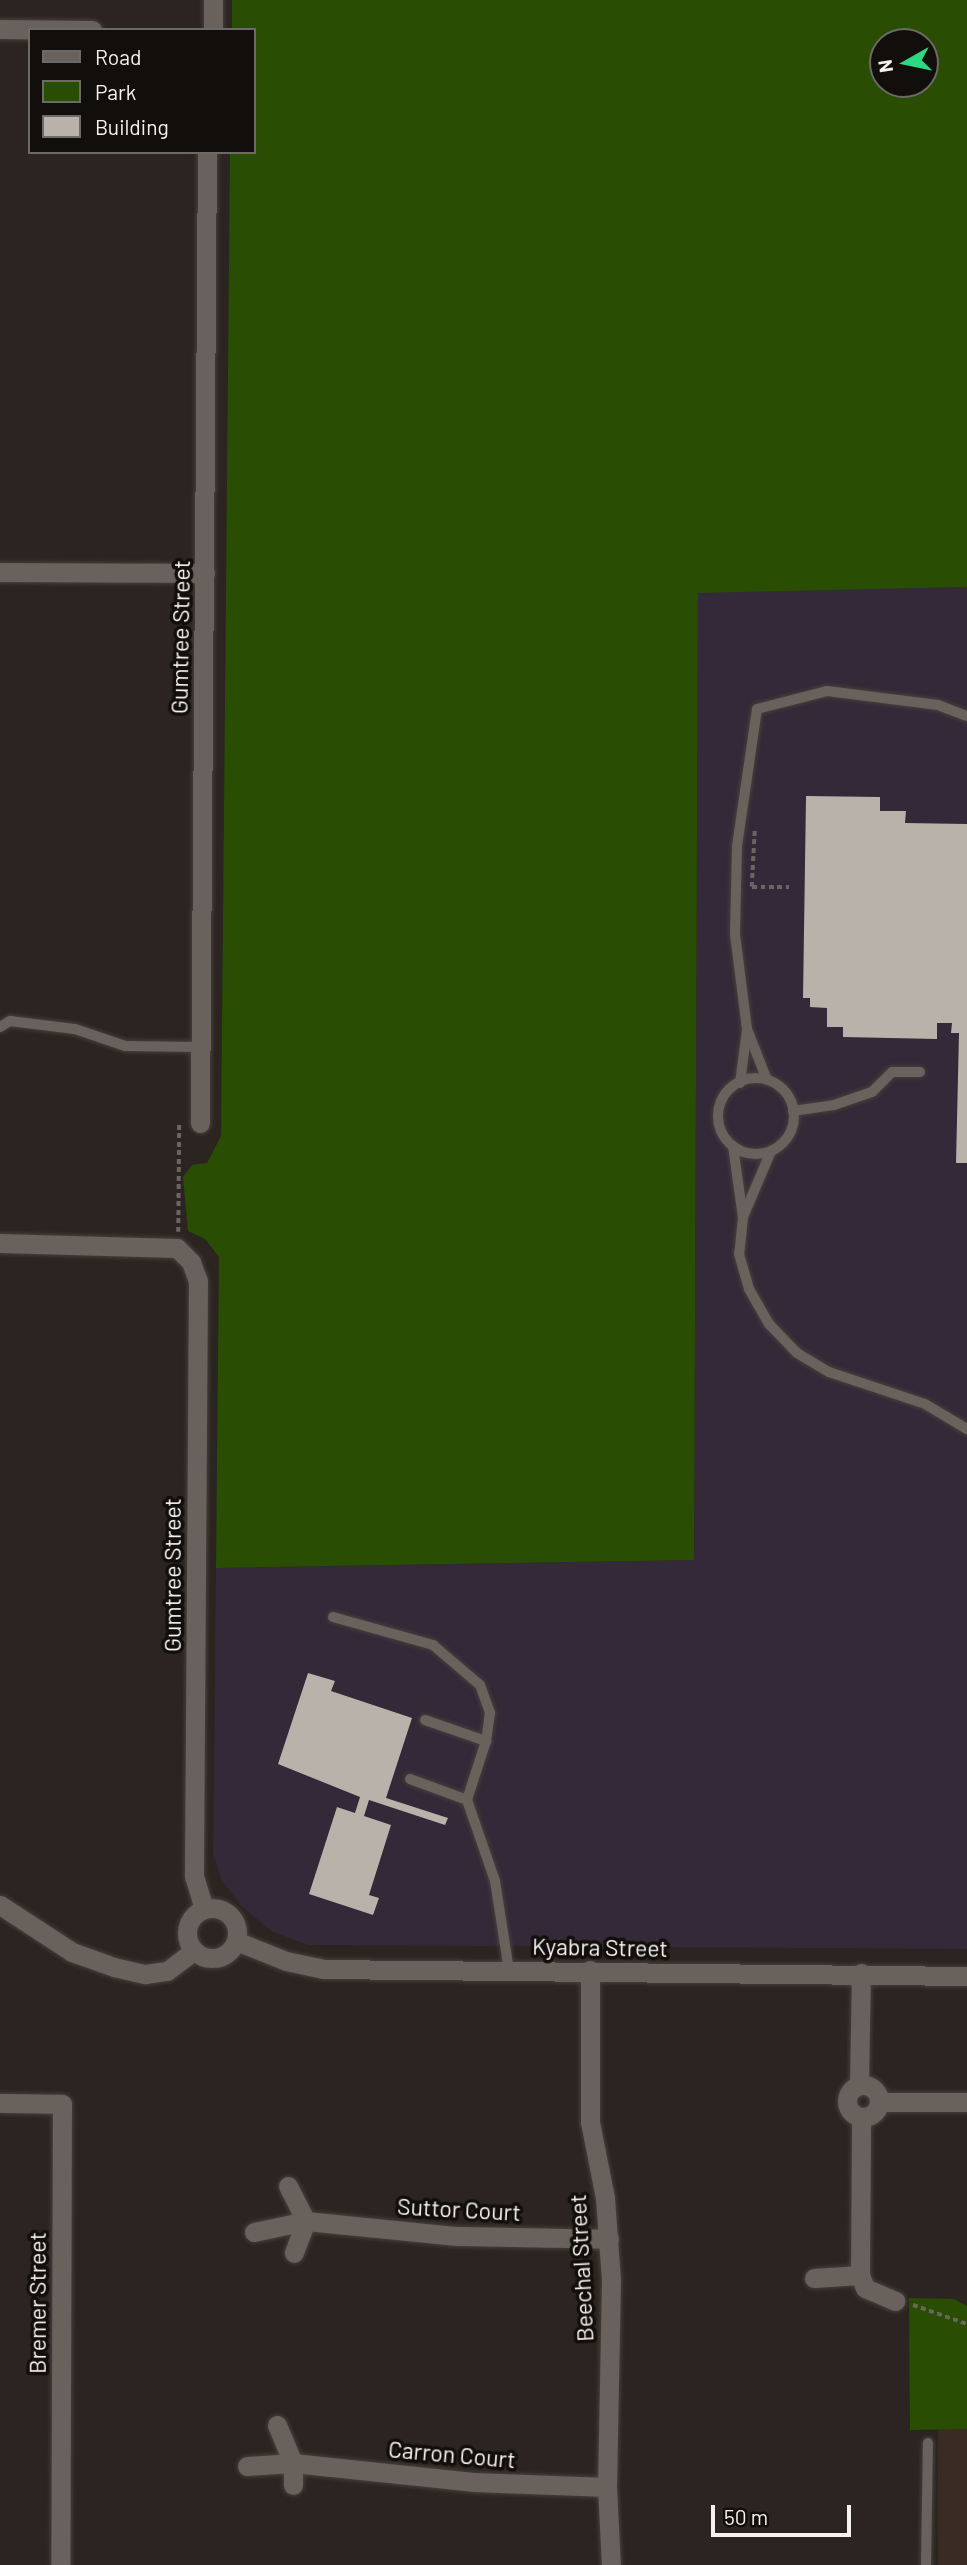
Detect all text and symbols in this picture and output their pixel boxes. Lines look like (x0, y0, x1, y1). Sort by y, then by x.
legend (28, 28, 256, 154)
north arrow (869, 28, 939, 98)
text: Road (95, 44, 141, 69)
text: N (872, 58, 897, 74)
text: Park (95, 79, 136, 104)
text: Building (95, 114, 169, 139)
street label: Gumtree Street (165, 560, 195, 714)
street label: Gumtree Street (158, 1498, 186, 1652)
street label: Kyabra Street (532, 1932, 668, 1962)
street label: Suttor Court (397, 2192, 521, 2226)
street label: Beechal Street (563, 2194, 599, 2342)
street label: Bremer Street (23, 2232, 51, 2374)
street label: Carron Court (387, 2435, 517, 2473)
scale bar (715, 2492, 855, 2536)
text: 50 m (724, 2504, 768, 2529)

